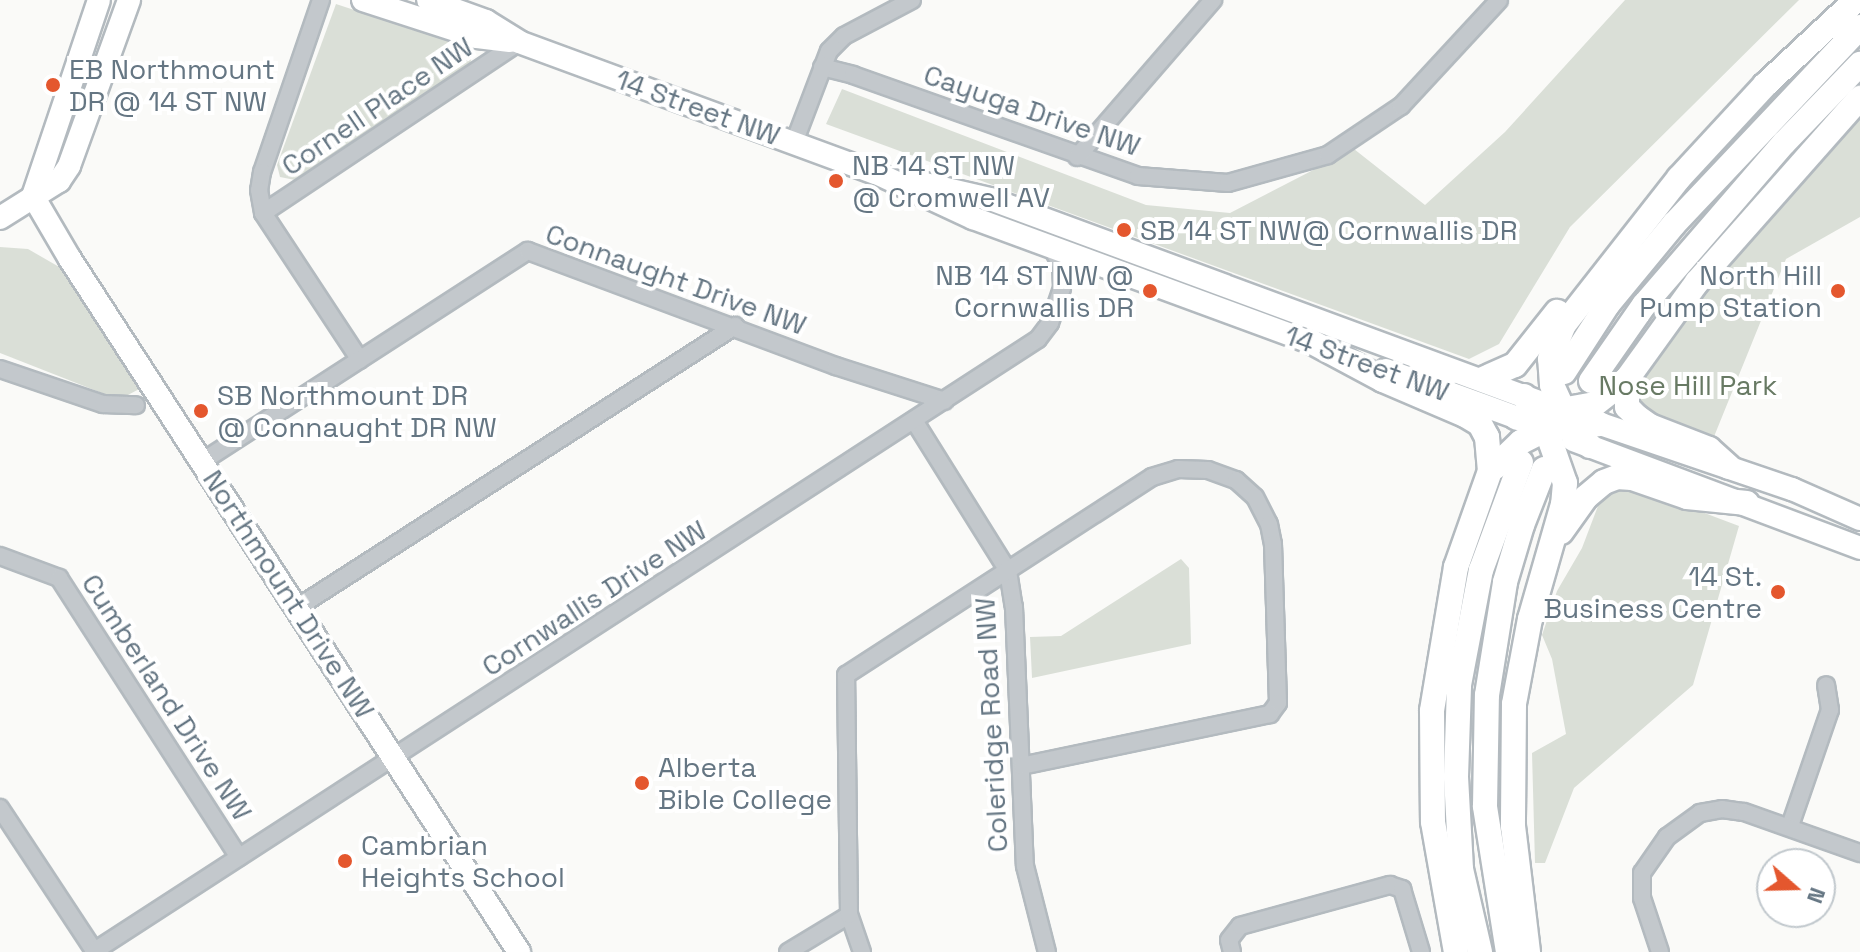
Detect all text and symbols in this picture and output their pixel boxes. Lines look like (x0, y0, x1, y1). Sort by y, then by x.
street label: Cornell Place NW (275, 30, 479, 182)
place label: EB Northmount DR @ 14 ST NW (69, 52, 275, 118)
street label: Cayuga Drive NW (919, 57, 1145, 163)
street label: 14 Street NW (611, 62, 785, 152)
marker: EB Northmount DR @ 14 ST NW (44, 76, 62, 94)
place label: NB 14 ST NW @ Cromwell AV (852, 148, 1050, 214)
marker: NB 14 ST NW @ Cromwell AV (827, 172, 845, 190)
place label: SB 14 ST NW@ Cornwallis DR (1140, 213, 1518, 247)
street label: Connaught Drive NW (541, 216, 811, 342)
marker: SB 14 ST NW@ Cornwallis DR (1115, 221, 1133, 239)
place label: NB 14 ST NW @ Cornwallis DR (934, 258, 1134, 324)
place label: North Hill Pump Station (1639, 258, 1822, 324)
marker: NB 14 ST NW @ Cornwallis DR (1141, 282, 1159, 300)
marker: North Hill Pump Station (1829, 282, 1847, 300)
street label: 14 Street NW (1280, 318, 1454, 408)
park label: Nose Hill Park (1599, 368, 1777, 402)
place label: SB Northmount DR @ Connaught DR NW (217, 378, 497, 444)
marker: SB Northmount DR @ Connaught DR NW (192, 402, 210, 420)
street label: Northmount Drive NW (196, 464, 382, 724)
street label: Cornwallis Drive NW (475, 513, 713, 683)
place label: 14 St. Business Centre (1543, 559, 1762, 625)
street label: Cumberland Drive NW (75, 567, 259, 827)
marker: 14 St. Business Centre (1769, 583, 1787, 601)
street label: Coleridge Road NW (968, 597, 1014, 853)
place label: Alberta Bible College (658, 750, 832, 816)
marker: Alberta Bible College (633, 774, 651, 792)
place label: Cambrian Heights School (361, 828, 565, 894)
north arrow (1756, 848, 1836, 928)
marker: Cambrian Heights School (336, 852, 354, 870)
text: N (1801, 884, 1832, 907)

